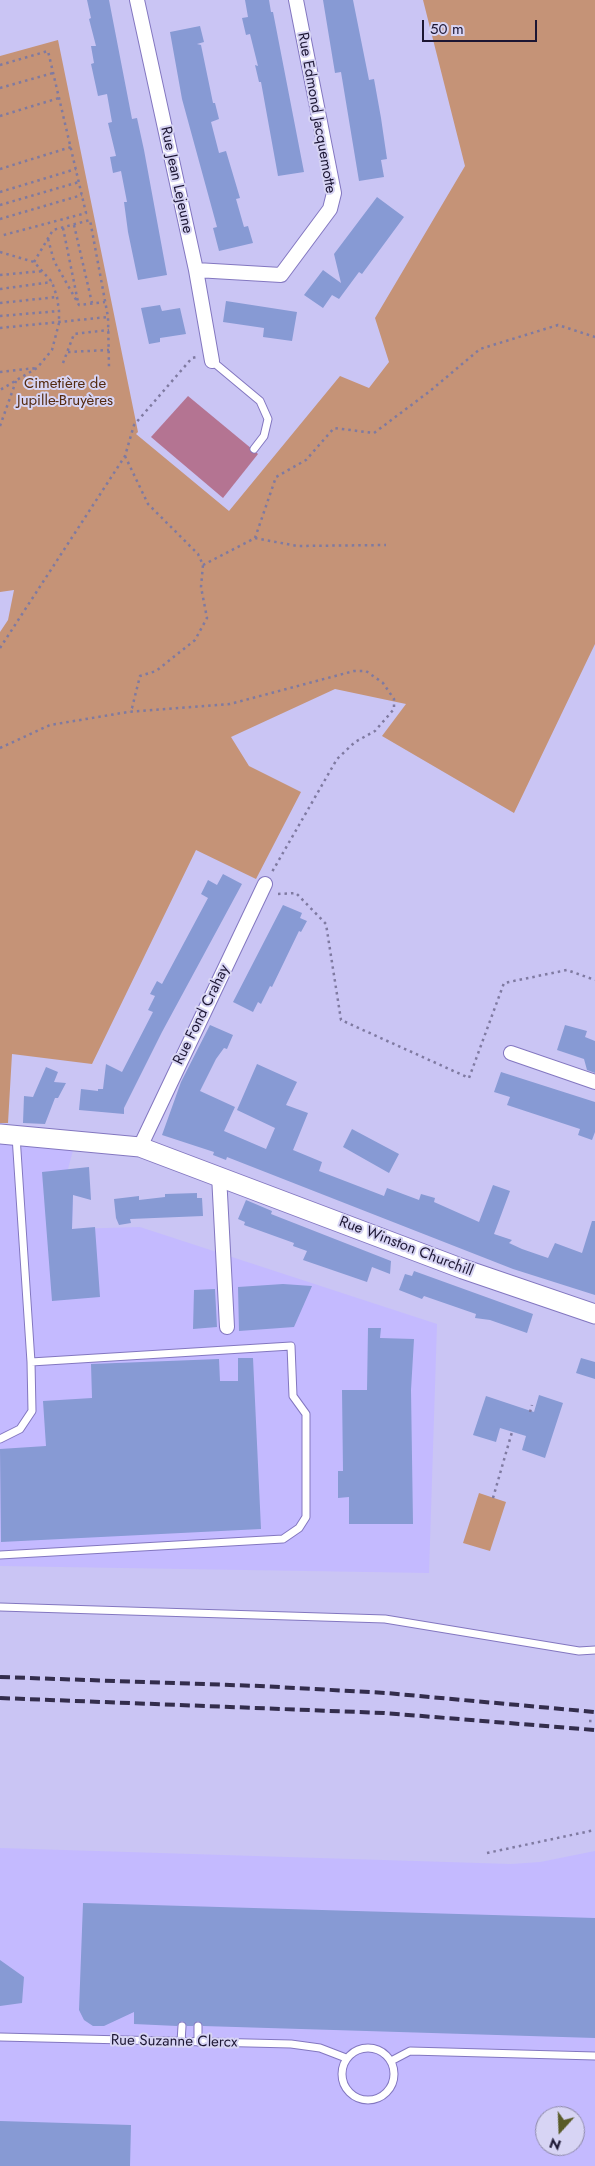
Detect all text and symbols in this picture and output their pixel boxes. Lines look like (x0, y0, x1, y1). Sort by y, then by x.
scale bar (425, 10, 540, 42)
text: 50 m (430, 18, 464, 40)
street label: Rue Edmond Jacquemotte (293, 31, 339, 195)
street label: Rue Jean Lejeune (156, 125, 196, 235)
park label: Cimetière de Jupille-Bruyères (17, 375, 113, 410)
street label: Rue Fond Crahay (170, 962, 234, 1068)
street label: Rue Winston Churchill (336, 1213, 476, 1281)
street label: Rue Suzanne Clercx (111, 2032, 237, 2052)
north arrow (535, 2106, 585, 2156)
text: N (547, 2133, 564, 2155)

